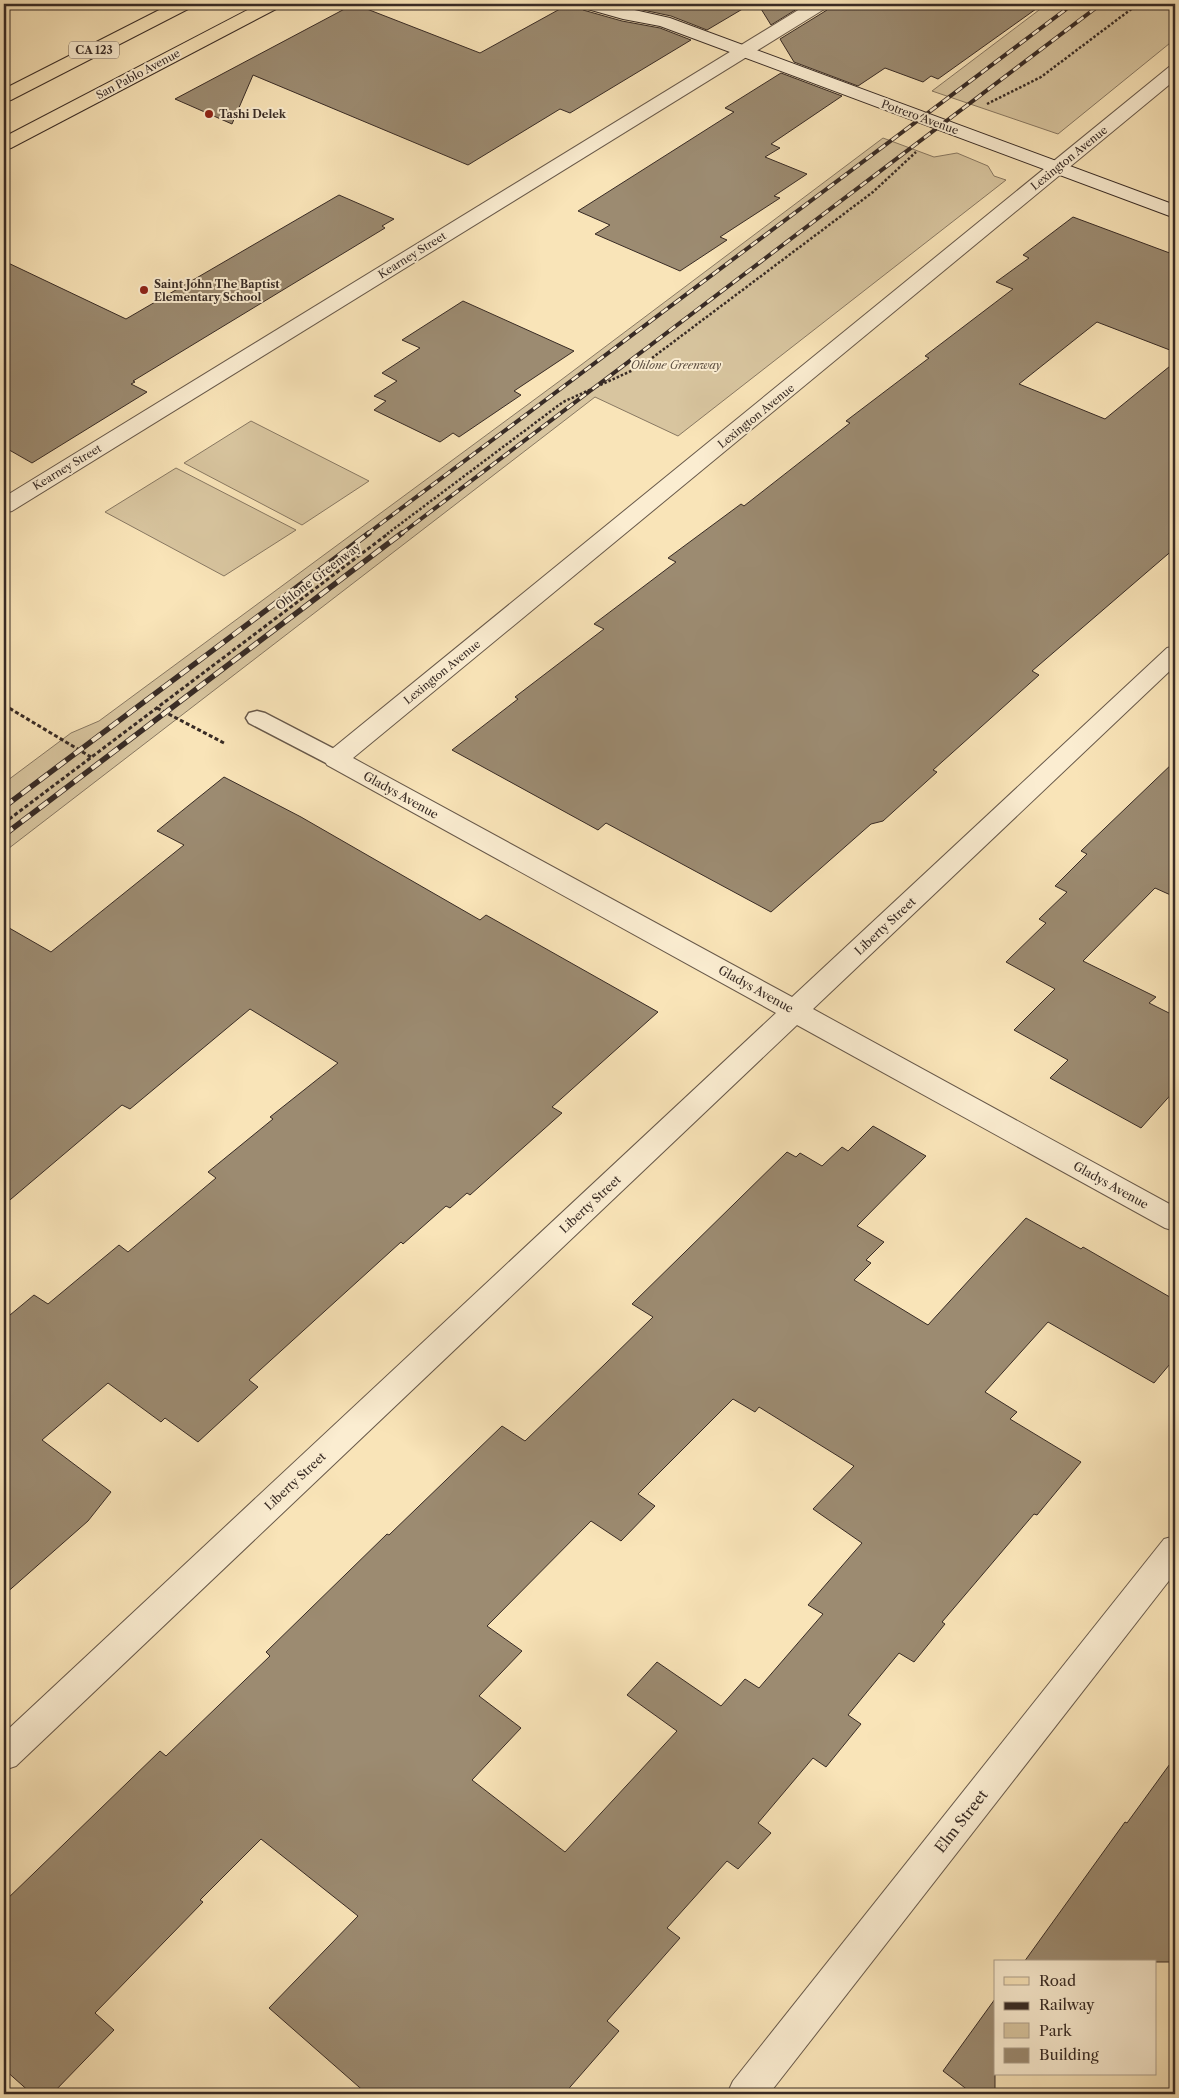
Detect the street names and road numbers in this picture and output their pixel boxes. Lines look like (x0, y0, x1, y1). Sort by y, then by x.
road number: CA 123 (69, 42, 119, 58)
street label: San Pablo Avenue (94, 46, 182, 102)
street label: Potrero Avenue (880, 97, 960, 137)
street label: Lexington Avenue (1028, 123, 1110, 193)
street label: Kearney Street (375, 228, 449, 281)
street label: Lexington Avenue (715, 381, 797, 451)
street label: Kearney Street (30, 441, 104, 493)
street label: Ohlone Greenway (272, 539, 364, 613)
street label: Lexington Avenue (401, 637, 483, 707)
street label: Gladys Avenue (361, 768, 442, 822)
street label: Liberty Street (851, 893, 919, 958)
street label: Gladys Avenue (716, 962, 797, 1016)
street label: Gladys Avenue (1071, 1158, 1152, 1212)
street label: Liberty Street (556, 1171, 624, 1236)
street label: Liberty Street (261, 1448, 329, 1513)
street label: Elm Street (930, 1785, 992, 1857)

